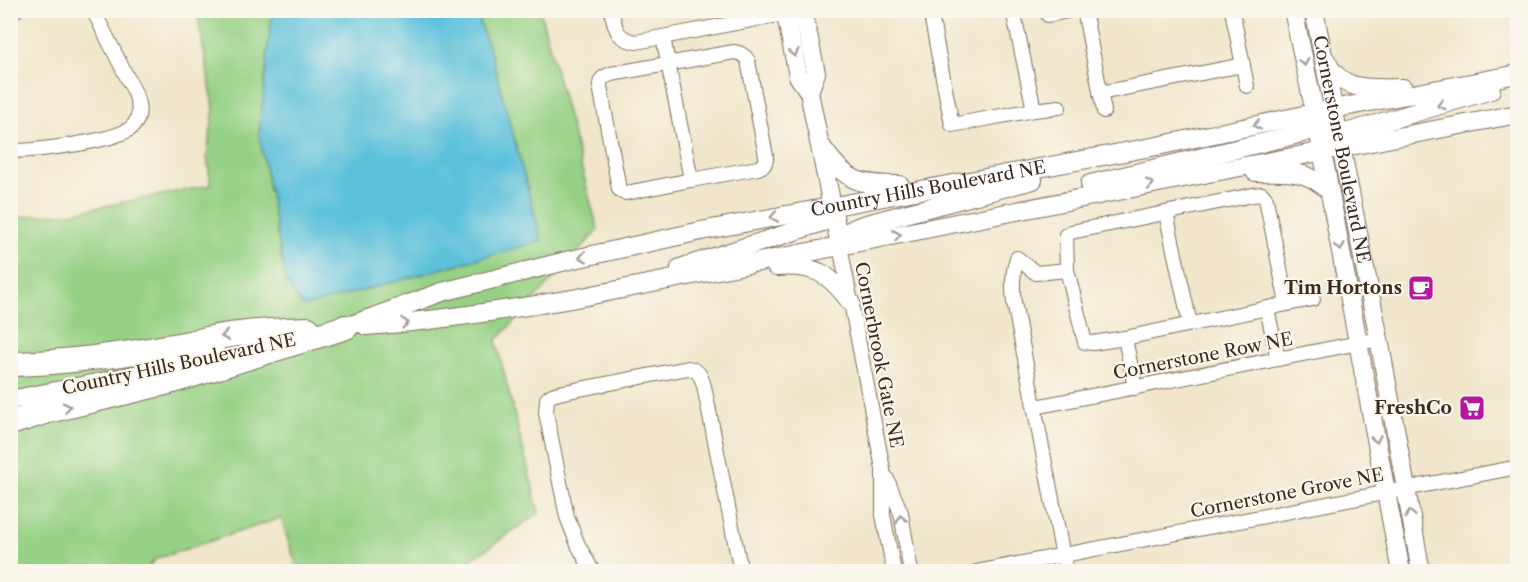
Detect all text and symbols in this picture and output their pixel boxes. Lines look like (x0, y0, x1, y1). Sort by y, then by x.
street label: Cornerstone Boulevard NE (1308, 33, 1375, 265)
one-way arrow (786, 48, 799, 58)
one-way arrow (1297, 56, 1310, 66)
one-way arrow (1436, 98, 1447, 110)
one-way arrow (1253, 118, 1263, 131)
street label: Country Hills Boulevard NE (809, 156, 1048, 221)
one-way arrow (1145, 178, 1155, 191)
one-way arrow (770, 210, 780, 223)
one-way arrow (892, 229, 902, 242)
one-way arrow (1333, 242, 1346, 252)
one-way arrow (579, 249, 589, 262)
street label: Cornerbrook Gate NE (850, 260, 908, 450)
cafe icon: Tim Hortons (1406, 273, 1436, 303)
place label: Tim Hortons (1284, 277, 1402, 299)
one-way arrow (400, 317, 409, 330)
street label: Country Hills Boulevard NE (60, 328, 298, 400)
street label: Cornerstone Row NE (1111, 328, 1295, 384)
one-way arrow (221, 329, 231, 342)
supermarket icon: FreshCo (1457, 393, 1487, 423)
place label: FreshCo (1374, 397, 1452, 419)
one-way arrow (62, 401, 72, 414)
one-way arrow (1369, 434, 1382, 444)
street label: Cornerstone Grove NE (1188, 463, 1386, 523)
one-way arrow (1404, 509, 1417, 519)
one-way arrow (896, 514, 909, 524)

